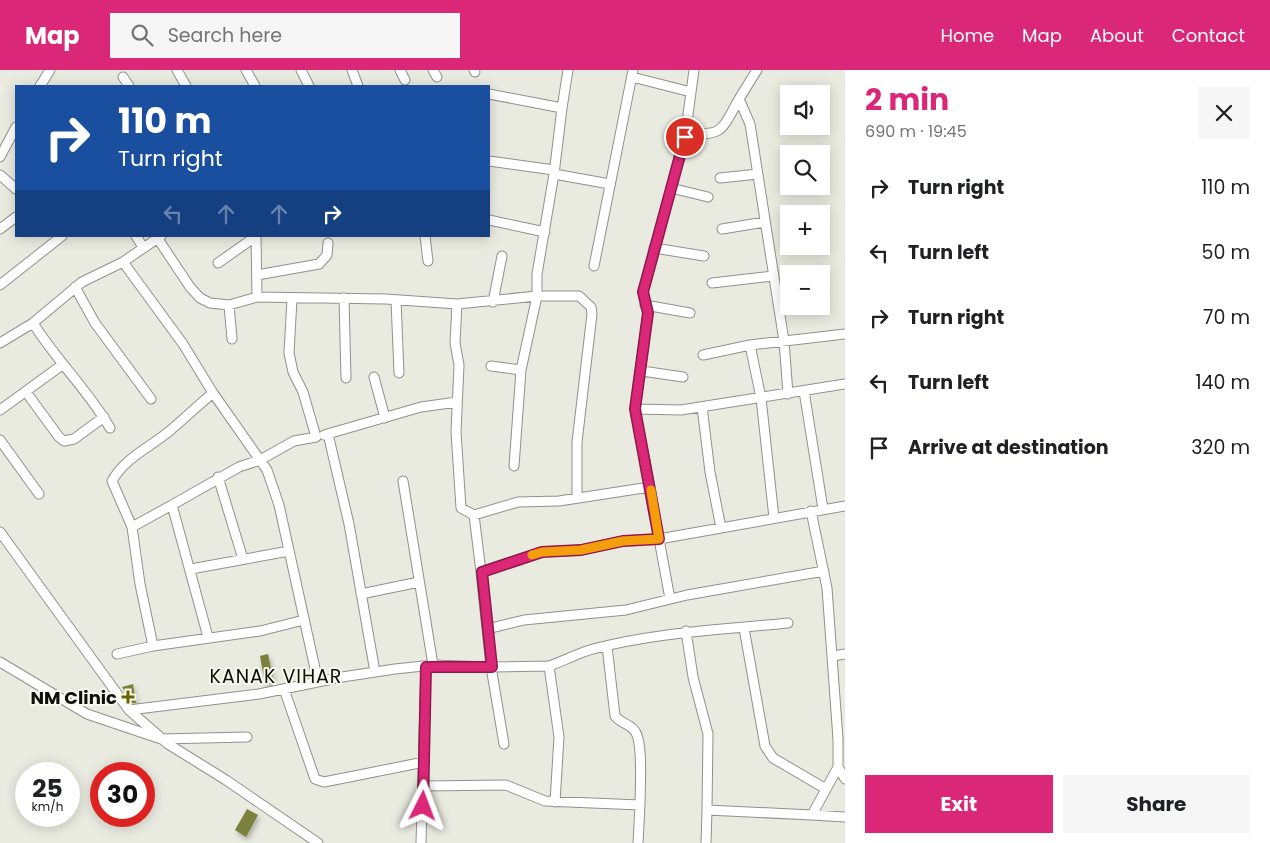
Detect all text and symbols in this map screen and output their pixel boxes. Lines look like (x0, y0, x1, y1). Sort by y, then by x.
search box (110, 13, 460, 58)
text: Map (25, 19, 80, 52)
icon: search (128, 21, 156, 49)
text: Search here (168, 22, 282, 49)
text: Home (940, 23, 994, 48)
text: Map (1022, 23, 1062, 48)
text: About (1090, 23, 1144, 48)
text: Contact (1172, 23, 1245, 48)
text: 2 min (865, 78, 949, 121)
map controls (780, 85, 830, 315)
button: sound (780, 85, 830, 135)
button: close (1198, 87, 1250, 139)
text: 110 m (118, 96, 212, 145)
icon: right (35, 105, 100, 170)
pin (664, 116, 706, 158)
text: 690 m · 19:45 (865, 120, 967, 143)
icon: arrive (671, 123, 699, 151)
text: Turn right (118, 143, 223, 174)
button: search (780, 145, 830, 195)
icon: right (865, 174, 893, 202)
text: Turn right (908, 174, 1004, 201)
text: 110 m (1201, 174, 1250, 201)
icon: left (159, 200, 187, 228)
icon: ahead (212, 200, 240, 228)
icon: ahead (265, 200, 293, 228)
icon: right (318, 200, 346, 228)
button: + (780, 205, 830, 255)
icon: left (865, 239, 893, 267)
text: Turn left (908, 239, 989, 266)
text: 50 m (1201, 239, 1250, 266)
button: − (780, 265, 830, 315)
icon: right (865, 304, 893, 332)
text: Turn right (908, 304, 1004, 331)
text: 70 m (1203, 304, 1250, 331)
icon: left (865, 369, 893, 397)
text: Turn left (908, 369, 989, 396)
text: 140 m (1195, 369, 1250, 396)
icon: arrive (865, 434, 893, 462)
text: Arrive at destination (908, 434, 1109, 461)
text: 320 m (1191, 434, 1250, 461)
district label: KANAK VIHAR (210, 663, 342, 690)
place label: NM Clinic (30, 685, 117, 710)
marker: NM Clinic (121, 690, 135, 704)
speed limit sign: 30 (90, 762, 155, 827)
text: 25 (32, 771, 63, 806)
button: Exit (865, 775, 1053, 833)
button: Share (1063, 775, 1250, 833)
position arrow (396, 779, 448, 831)
text: km/h (32, 798, 63, 815)

